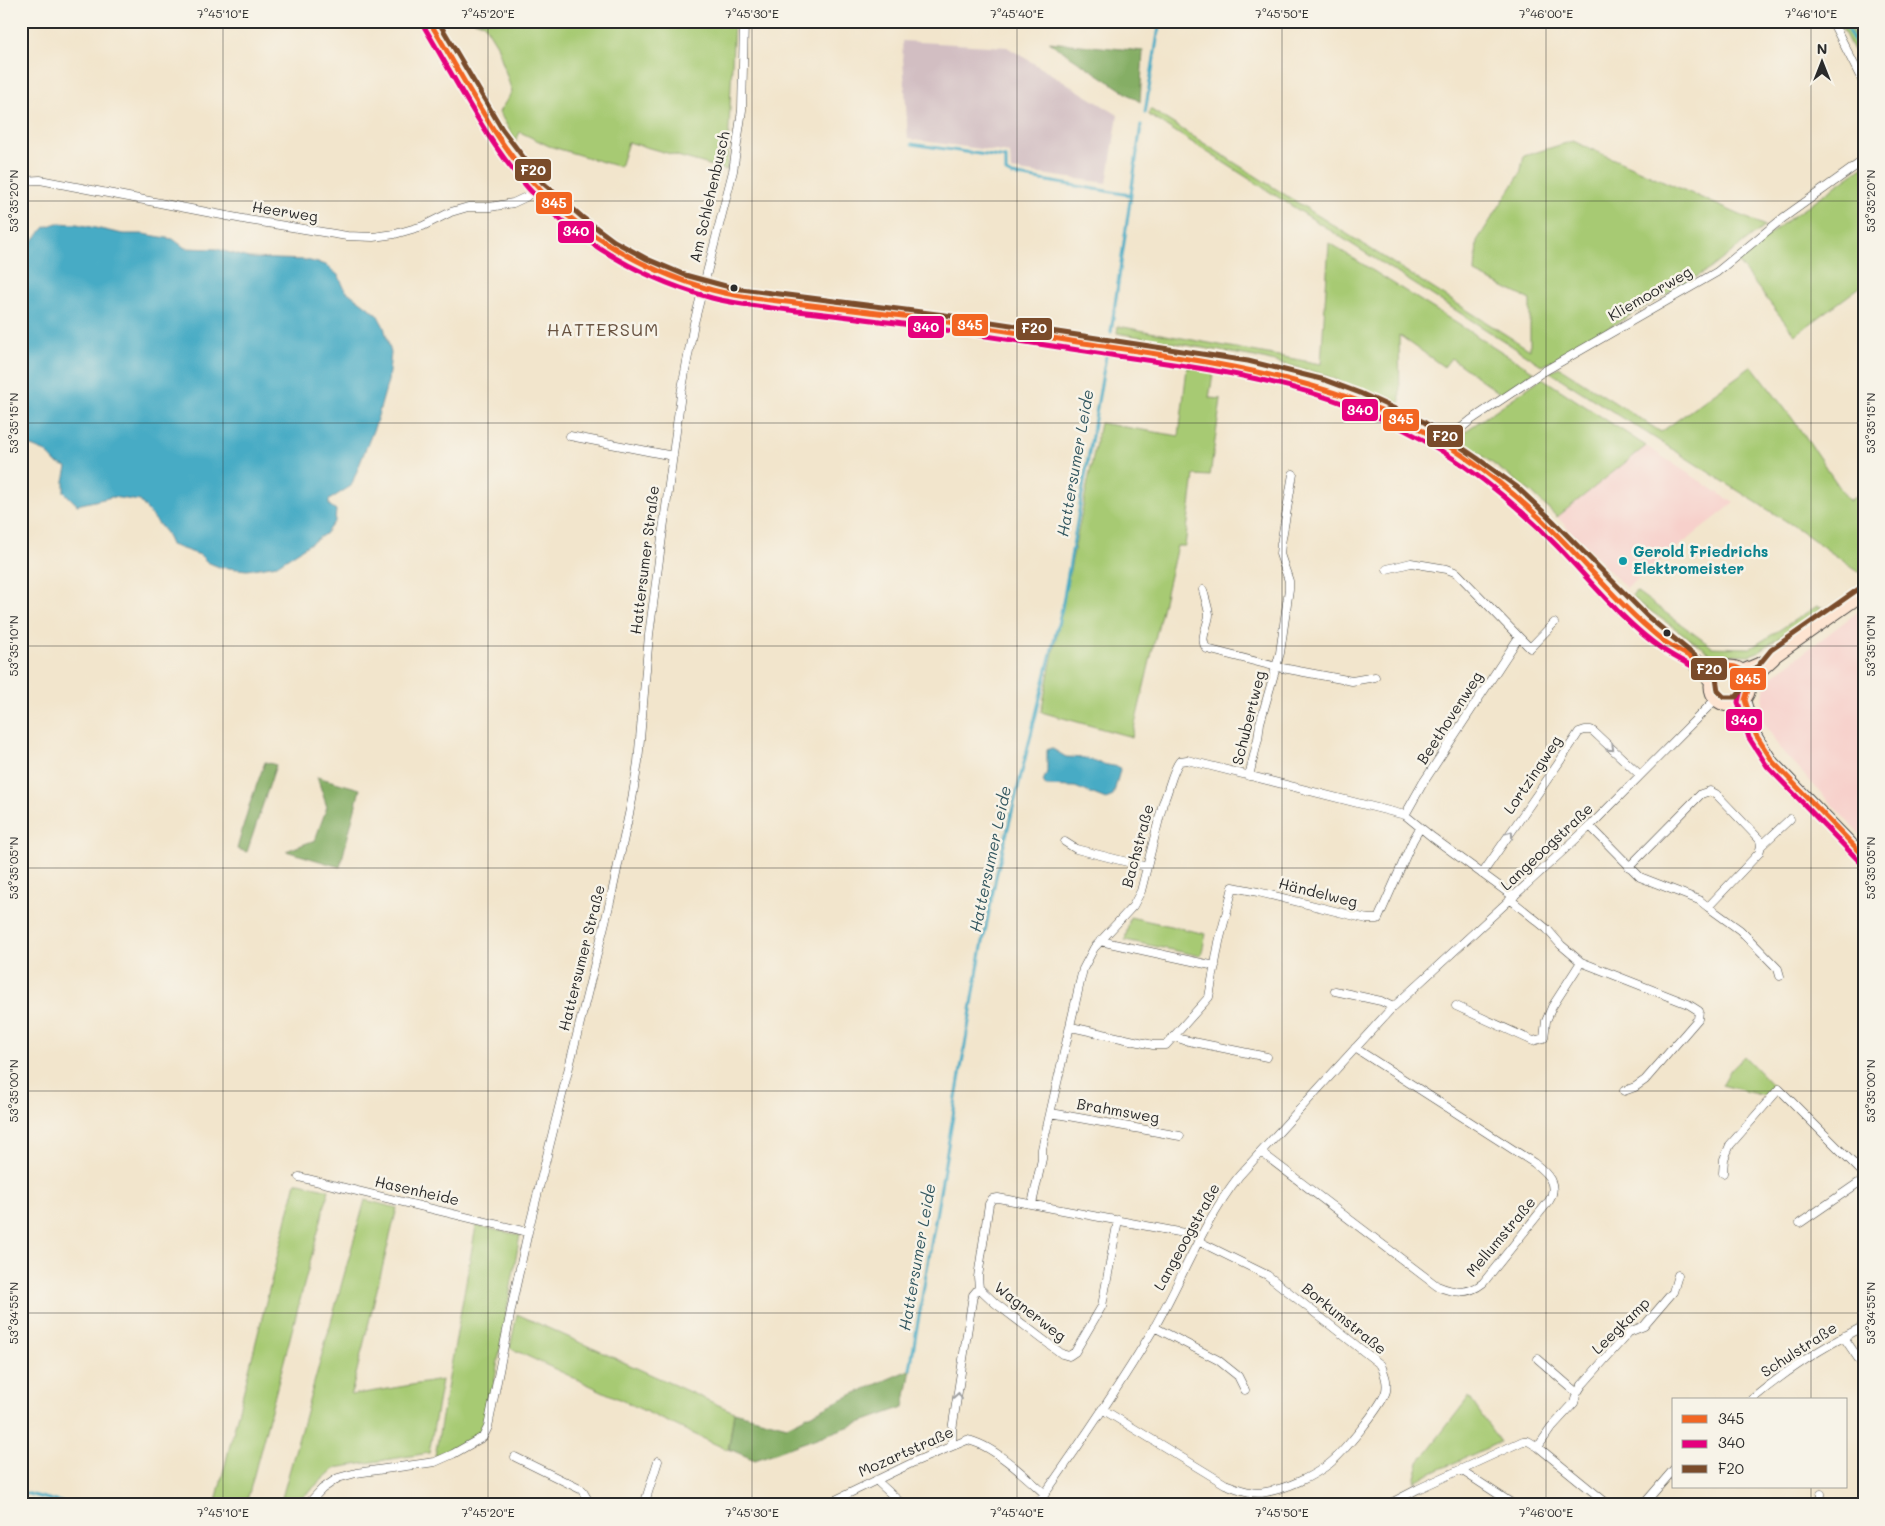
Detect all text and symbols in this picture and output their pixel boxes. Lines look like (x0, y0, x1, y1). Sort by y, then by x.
text: 7°45'10"E (197, 5, 249, 21)
text: 7°45'20"E (461, 5, 515, 21)
text: 7°45'30"E (725, 5, 779, 21)
text: 7°45'40"E (990, 5, 1044, 21)
text: 7°45'50"E (1255, 5, 1309, 21)
text: 7°46'00"E (1519, 5, 1573, 21)
text: 7°46'10"E (1785, 5, 1837, 21)
north arrow (1798, 38, 1848, 88)
text: N (1817, 39, 1827, 58)
street label: Am Schlehenbusch (684, 129, 734, 264)
line badge: F20 (514, 158, 552, 182)
text: F20 (520, 160, 546, 179)
text: 53°35'20"N (5, 170, 21, 232)
text: 53°35'20"N (1862, 170, 1878, 232)
line badge: 345 (535, 191, 573, 215)
text: 345 (541, 193, 567, 212)
street label: Heerweg (251, 196, 320, 226)
line badge: 340 (557, 220, 595, 244)
text: 340 (563, 221, 589, 240)
street label: Kliemoorweg (1604, 261, 1695, 325)
unlabelled marker (729, 283, 739, 293)
line badge: 345 (951, 313, 989, 337)
line badge: 340 (907, 315, 945, 339)
text: 345 (957, 315, 983, 334)
district label: HATTERSUM (547, 317, 659, 341)
text: 340 (913, 317, 939, 336)
line badge: F20 (1015, 317, 1053, 341)
text: F20 (1021, 318, 1047, 337)
water label: Hattersumer Leide (1051, 388, 1098, 538)
text: 53°35'15"N (5, 393, 21, 453)
text: 53°35'15"N (1862, 393, 1878, 453)
line badge: 340 (1341, 398, 1379, 422)
text: 340 (1347, 400, 1373, 419)
line badge: 345 (1382, 408, 1420, 432)
text: 345 (1388, 409, 1414, 428)
line badge: F20 (1426, 424, 1464, 448)
text: F20 (1432, 426, 1458, 445)
street label: Hattersumer Straße (625, 484, 663, 635)
place label: Gerold Friedrichs Elektromeister (1633, 541, 1768, 578)
marker: Gerold Friedrichs Elektromeister (1617, 555, 1629, 567)
text: 53°35'10"N (5, 615, 21, 677)
text: 53°35'10"N (1862, 615, 1878, 677)
unlabelled marker (1662, 628, 1672, 638)
line badge: F20 (1690, 657, 1728, 681)
text: F20 (1696, 659, 1722, 678)
street label: Beethovenweg (1412, 667, 1487, 768)
line badge: 345 (1729, 667, 1767, 691)
street label: Schubertweg (1227, 668, 1269, 767)
text: 345 (1735, 669, 1761, 688)
line badge: 340 (1725, 708, 1763, 732)
text: 340 (1731, 710, 1757, 729)
street label: Lortzingweg (1499, 731, 1566, 818)
one-way arrow (1605, 742, 1614, 751)
water label: Hattersumer Leide (964, 784, 1015, 934)
street label: Langeoogstraße (1496, 798, 1597, 894)
street label: Bachstraße (1116, 802, 1158, 890)
one-way arrow (1504, 830, 1513, 839)
text: 53°35'05"N (5, 837, 21, 899)
text: 53°35'05"N (1862, 837, 1878, 899)
street label: Händelweg (1277, 873, 1360, 912)
street label: Hattersumer Straße (553, 883, 609, 1033)
text: 53°35'00"N (5, 1059, 21, 1123)
text: 53°35'00"N (1862, 1059, 1878, 1123)
street label: Brahmsweg (1075, 1093, 1161, 1127)
street label: Hasenheide (373, 1171, 461, 1209)
street label: Langeoogstraße (1148, 1179, 1224, 1294)
water label: Hattersumer Leide (893, 1182, 940, 1332)
street label: Mellumstraße (1461, 1192, 1540, 1281)
street label: Wagnerweg (991, 1277, 1071, 1346)
street label: Borkumstraße (1298, 1278, 1391, 1359)
text: 53°34'55"N (5, 1282, 21, 1344)
text: 53°34'55"N (1862, 1282, 1878, 1344)
street label: Leegkamp (1587, 1292, 1654, 1358)
street label: Schulstraße (1756, 1317, 1840, 1381)
one-way arrow (952, 1392, 962, 1401)
legend (1672, 1398, 1848, 1488)
text: 345 (1718, 1408, 1744, 1428)
street label: Mozartstraße (855, 1421, 956, 1481)
text: 340 (1718, 1432, 1745, 1452)
text: F20 (1718, 1458, 1744, 1478)
text: 7°45'10"E (197, 1504, 249, 1520)
text: 7°45'20"E (461, 1504, 515, 1520)
text: 7°45'30"E (725, 1504, 779, 1520)
text: 7°45'40"E (990, 1504, 1044, 1520)
text: 7°45'50"E (1255, 1504, 1309, 1520)
text: 7°46'00"E (1519, 1504, 1573, 1520)

